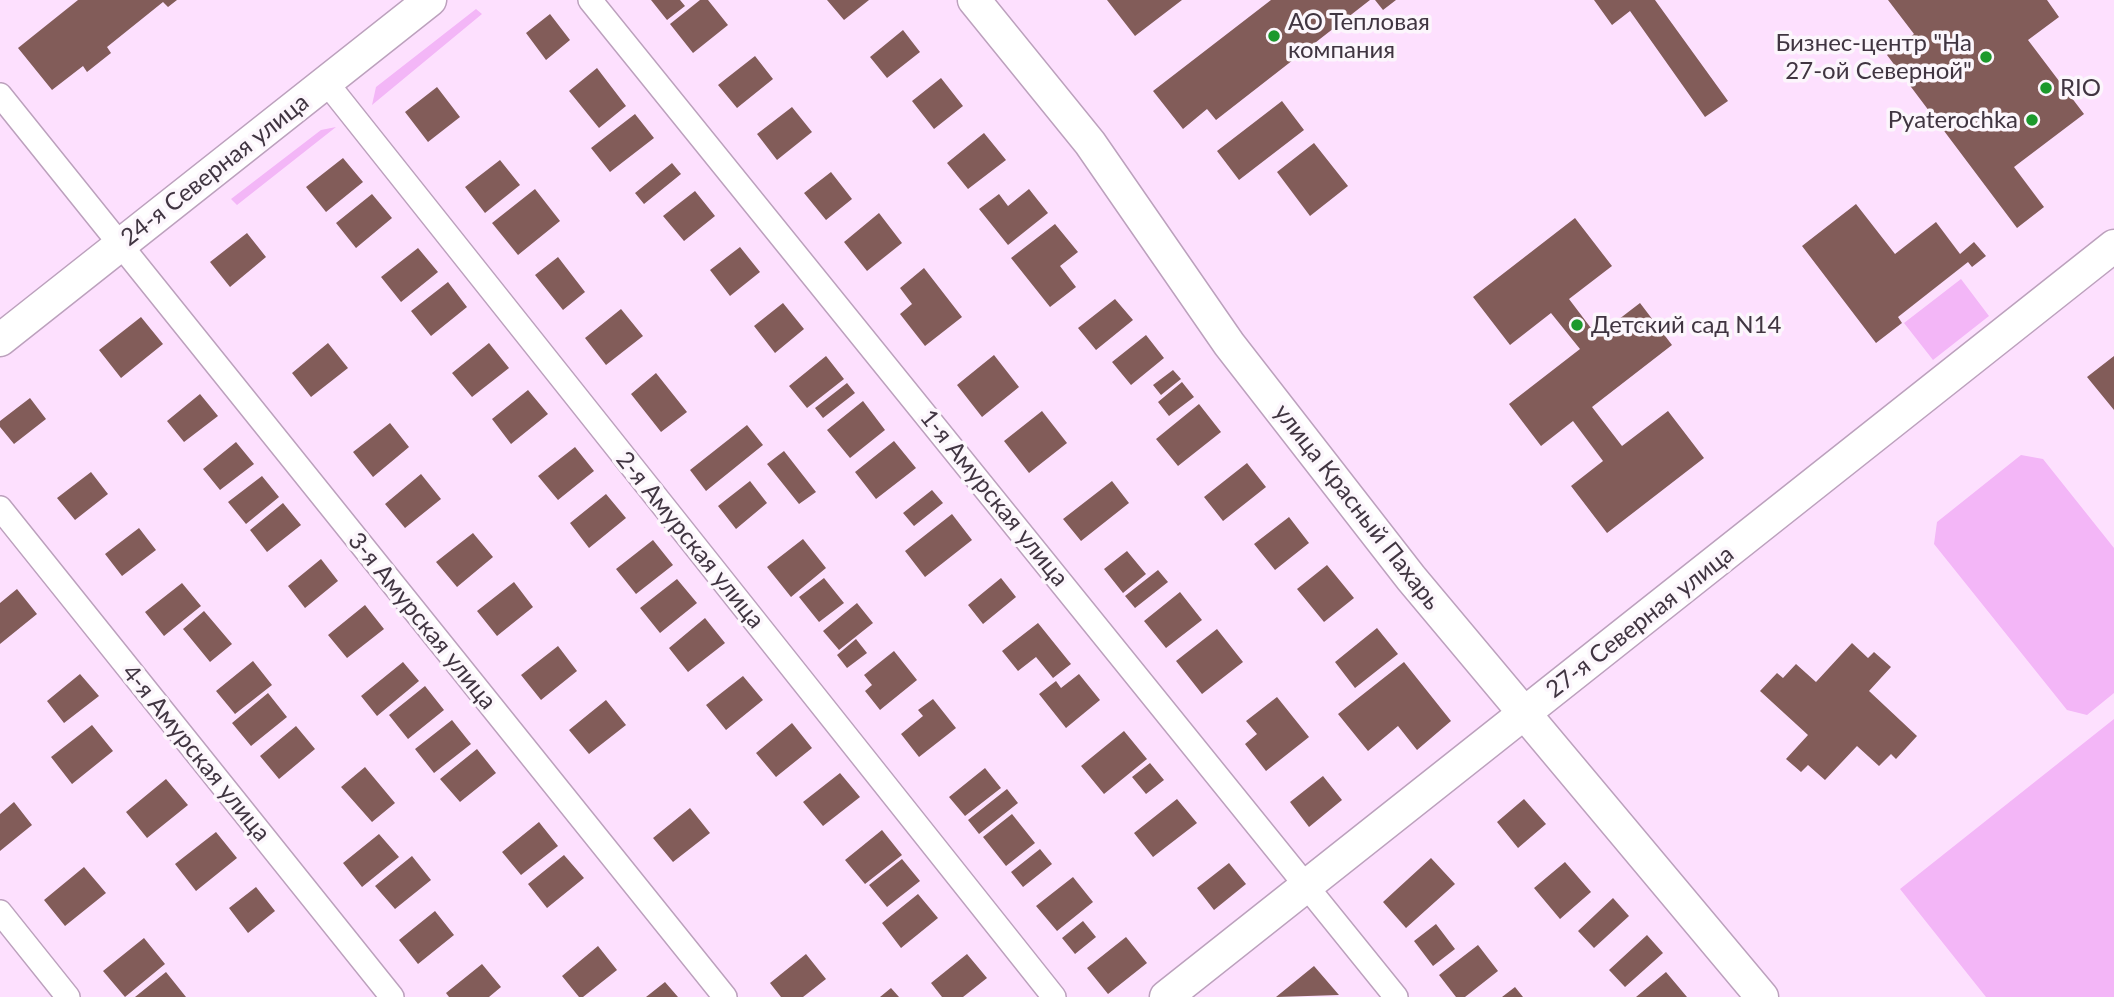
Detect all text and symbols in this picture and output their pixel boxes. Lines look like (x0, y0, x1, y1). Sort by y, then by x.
place label: АО Тепловая компания (1288, 8, 1430, 64)
marker: АО Тепловая компания (1266, 28, 1282, 44)
place label: Бизнес-центр "На 27-ой Северной" (1775, 29, 1972, 85)
marker: Бизнес-центр "На 27-ой Северной" (1978, 49, 1994, 65)
place label: RIO (2060, 74, 2101, 102)
marker: RIO (2038, 80, 2054, 96)
street label: 24-я Северная улица (115, 88, 315, 252)
place label: Pyaterochka (1888, 106, 2018, 134)
marker: Pyaterochka (2024, 112, 2040, 128)
place label: Детский сад N14 (1591, 311, 1781, 339)
marker: Детский сад N14 (1569, 317, 1585, 333)
street label: улица Красный Пахарь (1268, 398, 1446, 616)
street label: 1-я Амурская улица (914, 404, 1074, 592)
street label: 2-я Амурская улица (610, 446, 770, 634)
street label: 3-я Амурская улица (342, 527, 502, 715)
street label: 27-я Северная улица (1540, 540, 1740, 704)
street label: 4-я Амурская улица (116, 659, 276, 847)

